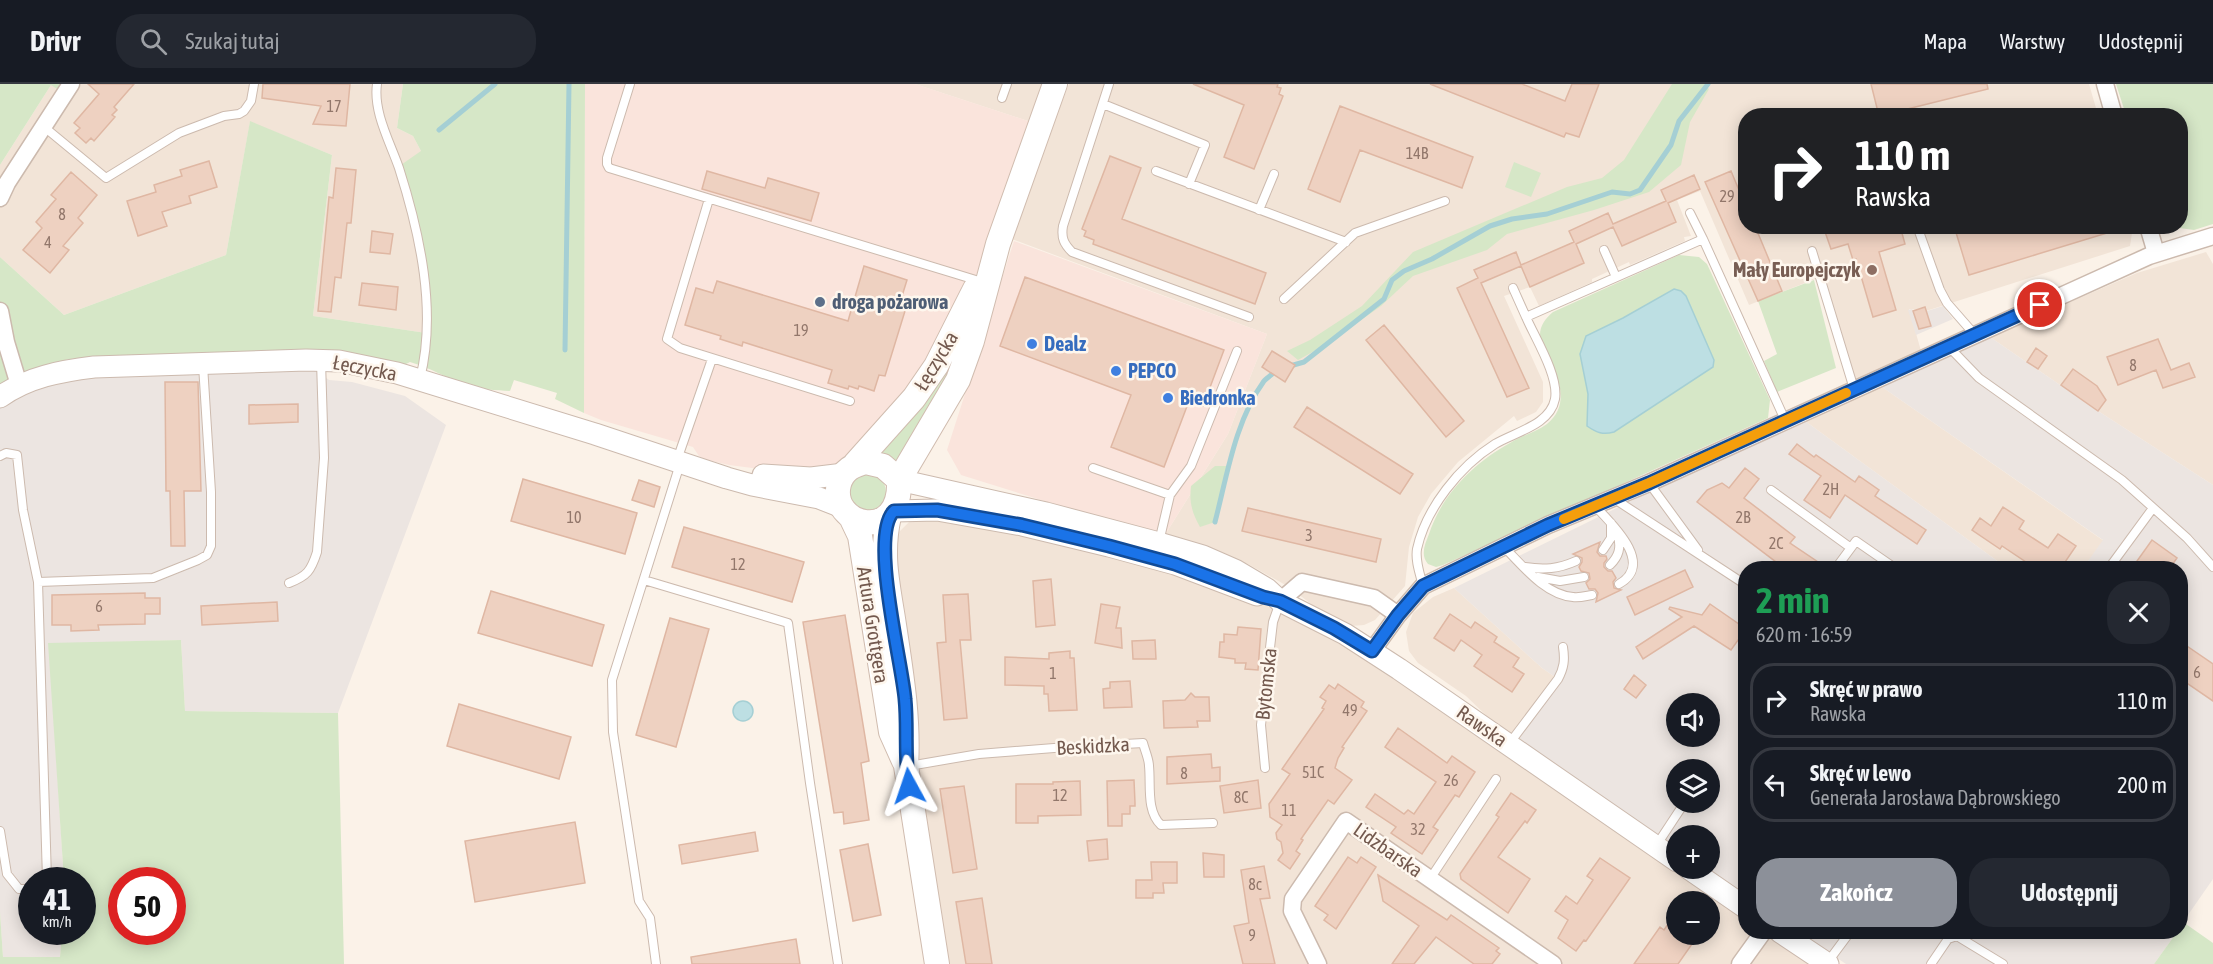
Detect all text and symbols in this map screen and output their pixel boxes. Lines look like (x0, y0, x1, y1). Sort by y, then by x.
search box (116, 14, 536, 68)
text: Drivr (30, 25, 80, 57)
icon: search (137, 25, 170, 58)
text: Szukaj tutaj (185, 28, 280, 54)
text: Mapa (1923, 29, 1967, 53)
text: Warstwy (2000, 29, 2065, 53)
text: Udostępnij (2098, 29, 2183, 53)
house number: 17 (326, 97, 342, 115)
text: 110 m (1855, 131, 1950, 179)
icon: right (1756, 132, 1834, 210)
house number: 14B (1406, 144, 1429, 162)
text: Rawska (1855, 181, 1931, 212)
house number: 29 (1719, 187, 1735, 205)
house number: 8 (58, 205, 66, 223)
house number: 4 (44, 233, 52, 251)
place label: Mały Europejczyk (1733, 258, 1860, 281)
marker: Mały Europejczyk (1865, 263, 1879, 277)
pin (2014, 279, 2065, 330)
icon: arrive (2023, 288, 2056, 321)
place label: droga pożarowa (832, 290, 948, 313)
marker: droga pożarowa (813, 295, 827, 309)
house number: 19 (793, 321, 809, 339)
street label: Łęczycka (909, 327, 962, 394)
place label: Dealz (1044, 332, 1087, 355)
marker: Dealz (1025, 337, 1039, 351)
street label: Łęczycka (331, 350, 399, 385)
house number: 8 (2129, 356, 2137, 374)
place label: PEPCO (1128, 359, 1177, 382)
marker: PEPCO (1109, 364, 1123, 378)
place label: Biedronka (1180, 386, 1256, 409)
marker: Biedronka (1161, 391, 1175, 405)
house number: 2H (1823, 480, 1839, 498)
house number: 10 (566, 508, 582, 526)
house number: 2B (1735, 508, 1751, 526)
house number: 3 (1305, 526, 1313, 544)
house number: 2C (1769, 534, 1783, 552)
house number: 12 (730, 555, 746, 573)
street label: Artura Grottgera (853, 565, 894, 685)
text: 2 min (1756, 579, 1830, 621)
button: close (2107, 581, 2170, 644)
house number: 6 (95, 597, 103, 615)
text: 620 m · 16:59 (1756, 623, 1852, 646)
street label: Bytomska (1250, 647, 1281, 721)
house number: 6 (2193, 663, 2201, 681)
house number: 1 (1049, 664, 1057, 682)
text: Skręć w prawo (1810, 676, 1923, 702)
icon: right (1759, 684, 1792, 717)
text: 110 m (2117, 688, 2167, 714)
map controls (1666, 693, 1720, 945)
button: sound (1666, 693, 1720, 747)
street label: Rawska (1453, 700, 1512, 751)
house number: 49 (1342, 701, 1358, 719)
text: Rawska (1810, 702, 1866, 725)
street label: Beskidzka (1056, 732, 1130, 759)
position arrow (877, 754, 941, 818)
button: layers (1666, 759, 1720, 813)
text: Skręć w lewo (1810, 760, 1911, 786)
house number: 51C (1302, 763, 1324, 781)
house number: 8 (1180, 764, 1188, 782)
icon: left (1759, 768, 1792, 801)
house number: 26 (1443, 771, 1459, 789)
text: 200 m (2117, 772, 2167, 798)
house number: 12 (1052, 786, 1068, 804)
text: Generała Jarosława Dąbrowskiego (1810, 786, 2061, 809)
house number: 8C (1234, 788, 1248, 806)
house number: 11 (1281, 801, 1297, 819)
street label: Lidzbarska (1349, 818, 1427, 882)
house number: 32 (1410, 820, 1426, 838)
button: + (1666, 825, 1720, 879)
button: Zakończ (1756, 858, 1957, 927)
button: Udostępnij (1969, 858, 2170, 927)
speed limit sign: 50 (108, 867, 186, 945)
house number: 8c (1248, 875, 1262, 893)
text: 41 (43, 882, 71, 916)
button: − (1666, 891, 1720, 945)
text: km/h (42, 913, 72, 930)
house number: 9 (1248, 926, 1256, 944)

